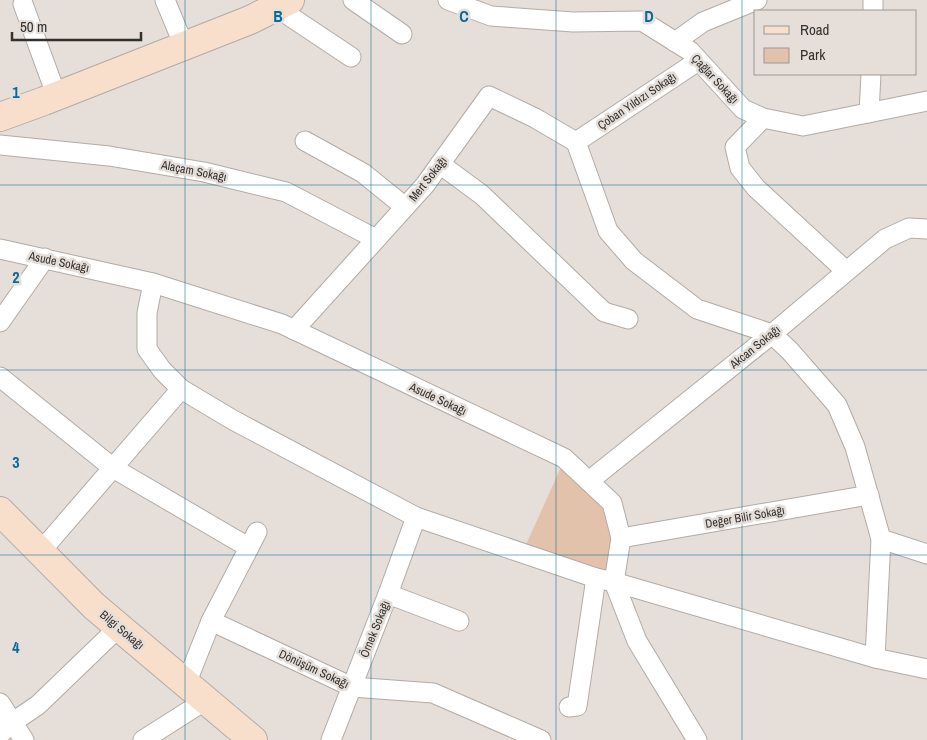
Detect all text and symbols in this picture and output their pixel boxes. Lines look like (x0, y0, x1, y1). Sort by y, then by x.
text: B (273, 5, 283, 27)
text: C (459, 5, 469, 27)
text: D (644, 5, 654, 27)
scale bar (12, 10, 141, 42)
legend (754, 10, 917, 75)
text: 50 m (20, 16, 47, 37)
text: Road (800, 19, 829, 40)
text: Park (800, 44, 826, 65)
street label: Çağlar Sokağı (688, 51, 742, 107)
street label: Çoban Yıldızı Sokağı (594, 69, 680, 133)
text: 1 (12, 81, 20, 103)
street label: Mert Sokağı (405, 153, 451, 205)
street label: Alaçam Sokağı (159, 157, 228, 185)
street label: Asude Sokağı (26, 248, 91, 276)
text: 2 (12, 266, 20, 288)
street label: Akcan Sokağı (726, 322, 784, 373)
street label: Asude Sokağı (406, 378, 469, 419)
text: 3 (12, 451, 20, 473)
street label: Değer Bilir Sokağı (704, 502, 786, 532)
street label: Örnek Sokağı (355, 598, 394, 660)
street label: Bilgi Sokağı (97, 607, 147, 653)
text: 4 (12, 636, 20, 658)
street label: Dönüşüm Sokağı (276, 646, 352, 692)

